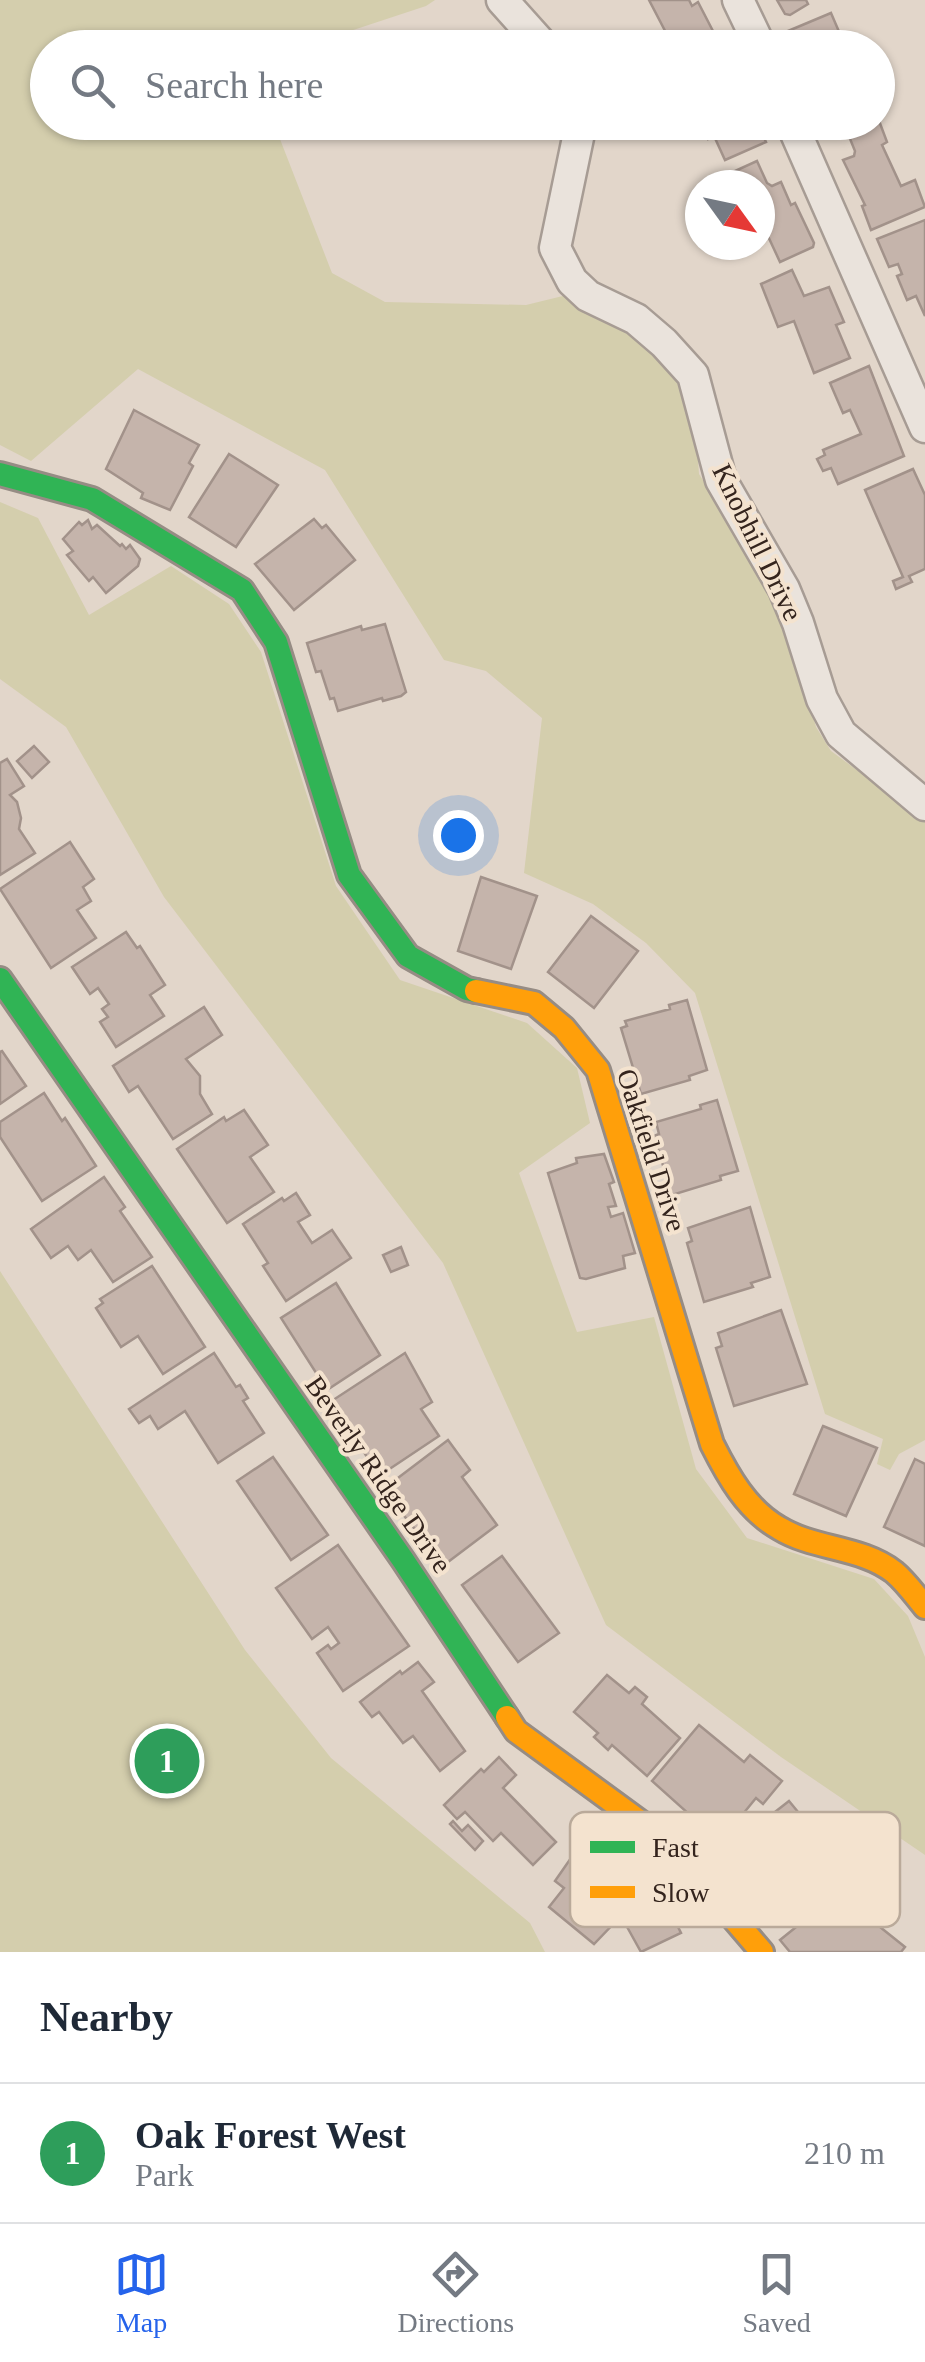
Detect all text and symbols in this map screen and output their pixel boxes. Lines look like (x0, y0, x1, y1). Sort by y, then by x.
search box (30, 30, 895, 140)
icon: search (65, 58, 120, 113)
text: Search here (145, 64, 323, 106)
north arrow (685, 170, 775, 260)
street label: Knobhill Drive (706, 459, 809, 626)
your location (433, 810, 484, 861)
street label: Oakfield Drive (611, 1065, 692, 1235)
street label: Beverly Ridge Drive (299, 1370, 458, 1579)
pin: 1 (134, 1724, 200, 1798)
legend (570, 1812, 900, 1927)
text: Fast (652, 1832, 699, 1863)
text: Slow (652, 1877, 710, 1908)
text: Nearby (40, 1994, 173, 2040)
text: Oak Forest West (135, 2114, 406, 2156)
text: 1 (65, 2135, 81, 2171)
text: 210 m (804, 2135, 885, 2171)
text: Park (135, 2157, 194, 2193)
tab: Map (114, 2247, 169, 2339)
tab: Directions (397, 2247, 514, 2339)
tab: Saved (742, 2247, 811, 2339)

